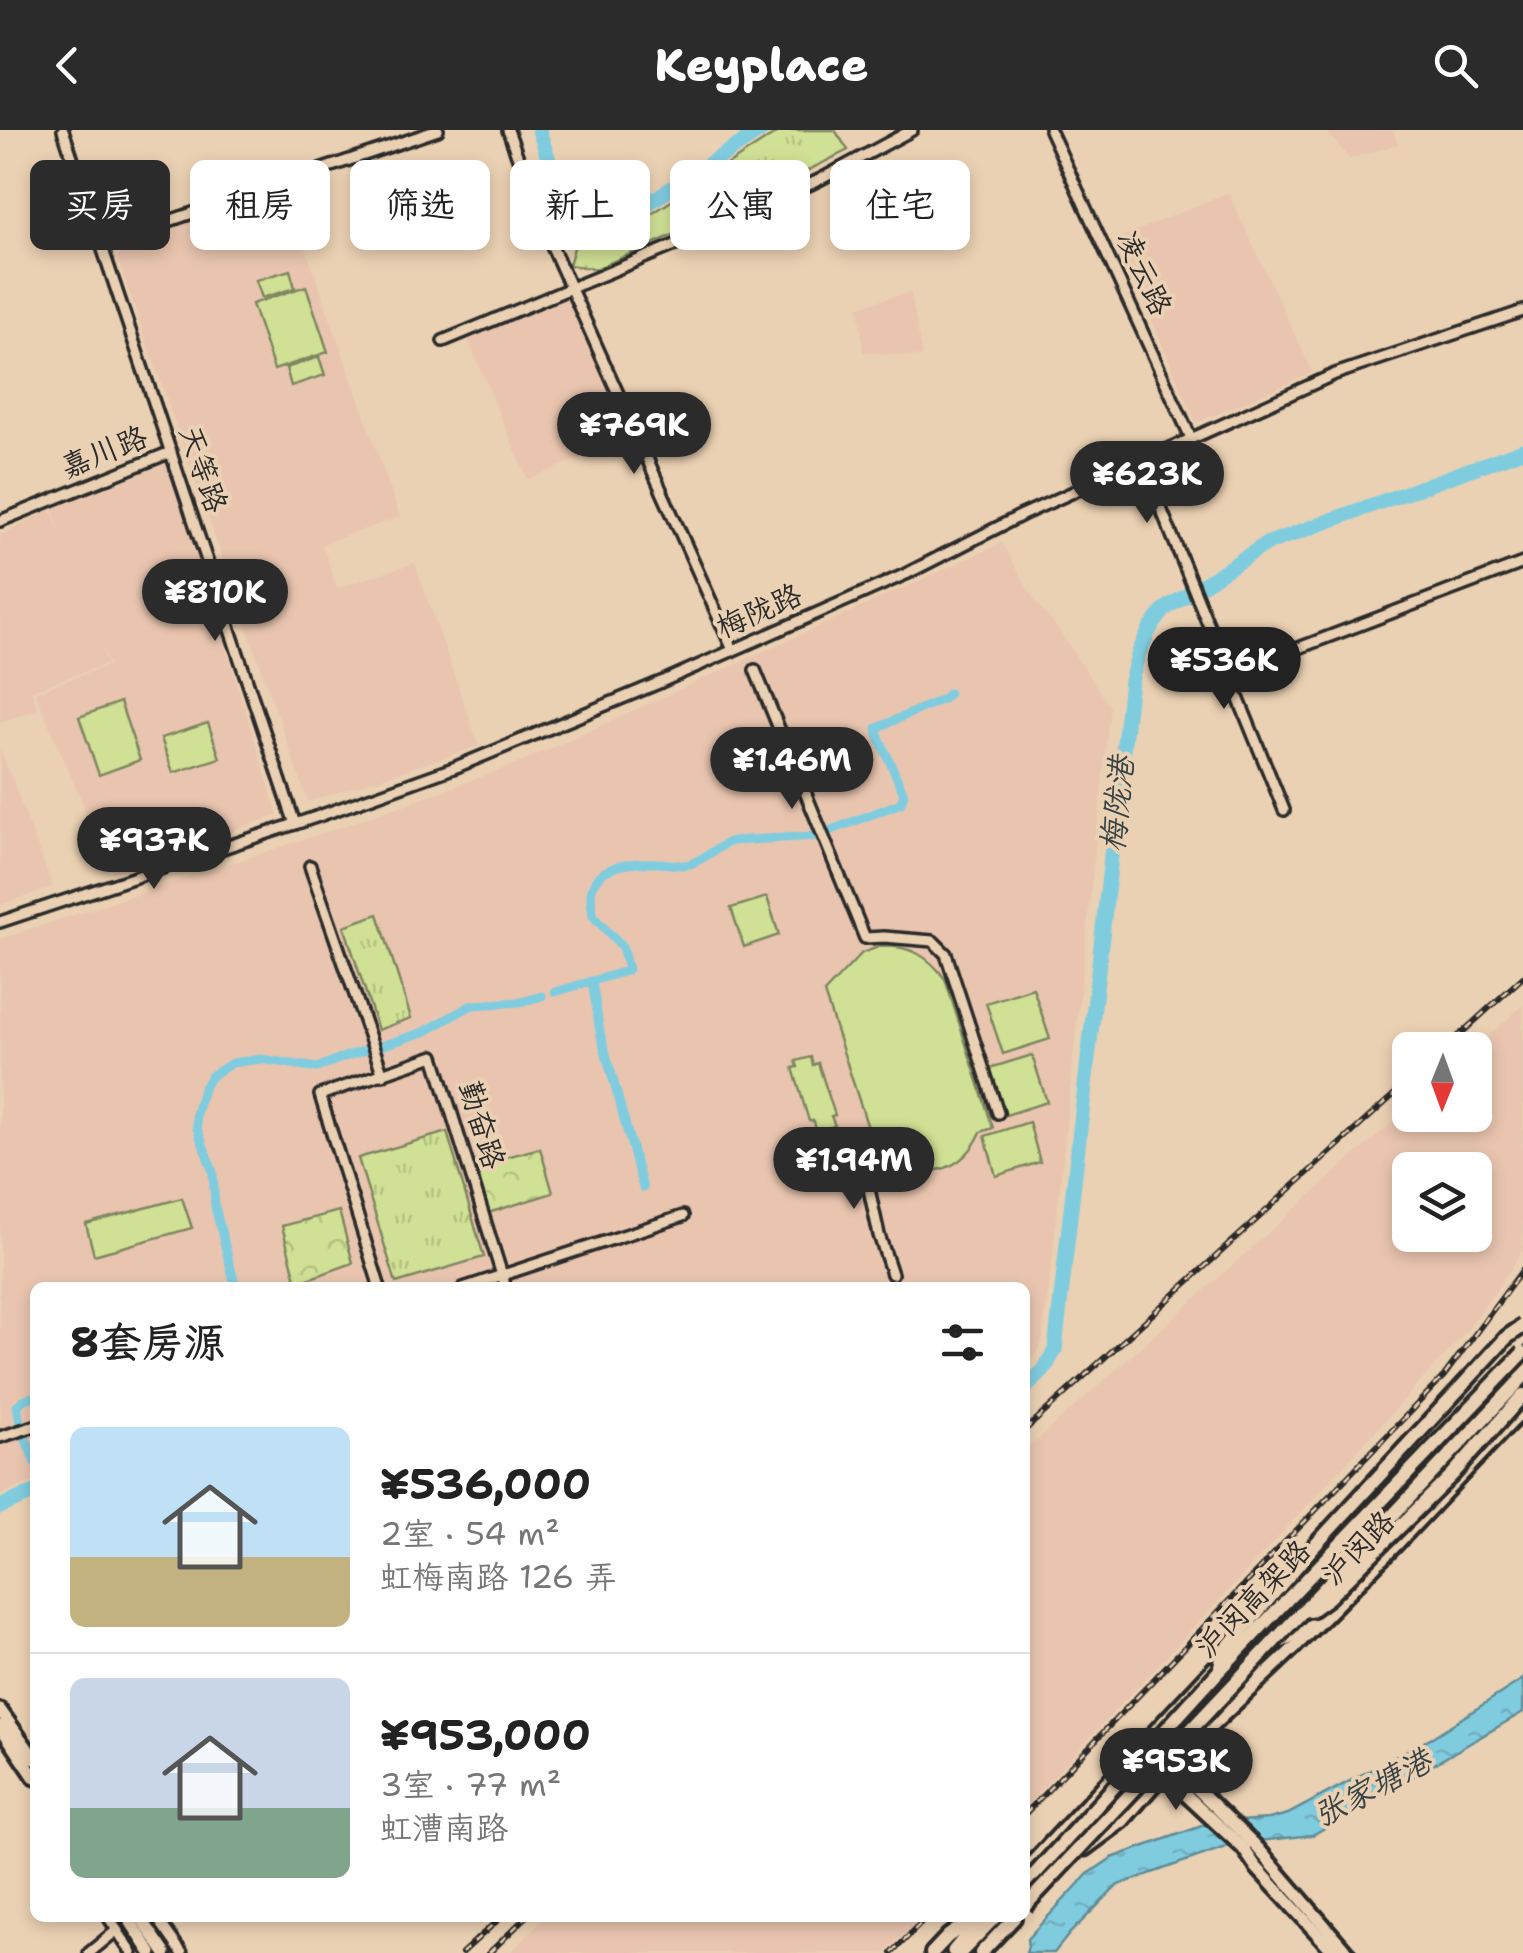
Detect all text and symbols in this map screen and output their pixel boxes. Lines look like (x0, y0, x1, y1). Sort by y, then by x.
text: Keyplace (655, 35, 868, 95)
icon: back (40, 38, 95, 93)
icon: search (1428, 38, 1483, 93)
chip: 买房 (30, 160, 170, 250)
chip: 租房 (190, 160, 330, 250)
chip: 筛选 (350, 160, 490, 250)
chip: 新上 (510, 160, 650, 250)
chip: 公寓 (670, 160, 810, 250)
chip: 住宅 (830, 160, 970, 250)
street label: 凌云路 (1107, 223, 1182, 322)
pin: ¥769K (564, 392, 704, 477)
text: ¥769K (579, 403, 689, 446)
street label: 嘉川路 (54, 416, 153, 487)
street label: 天等路 (169, 420, 238, 518)
pin: ¥623K (1077, 441, 1217, 526)
text: ¥623K (1092, 452, 1202, 495)
pin: ¥810K (145, 559, 285, 644)
text: ¥810K (164, 570, 266, 613)
street label: 梅陇路 (709, 574, 808, 648)
pin: ¥536K (1154, 627, 1294, 712)
text: ¥536K (1170, 638, 1278, 681)
pin: ¥1.46M (711, 727, 873, 812)
text: ¥1.46M (732, 738, 852, 781)
water label: 梅陇港 (1090, 751, 1143, 854)
pin: ¥937K (84, 807, 224, 892)
text: ¥937K (99, 818, 209, 861)
north arrow (1392, 1032, 1492, 1132)
map controls (1392, 1032, 1492, 1252)
street label: 勤奋路 (450, 1076, 515, 1174)
pin: ¥1.94M (773, 1127, 935, 1212)
text: ¥1.94M (795, 1138, 913, 1181)
button: layers (1392, 1152, 1492, 1252)
text: 8套房源 (70, 1314, 225, 1370)
icon: filters (935, 1315, 990, 1370)
text: ¥536,000 (380, 1456, 591, 1512)
icon: home (150, 1467, 270, 1587)
street label: 沪闵路 (1312, 1501, 1404, 1594)
text: 2室 · 54 m² (380, 1512, 560, 1555)
street label: 沪闵高架路 (1186, 1530, 1319, 1667)
text: 虹梅南路 126 弄 (380, 1555, 617, 1598)
text: ¥953,000 (380, 1707, 591, 1763)
icon: home (150, 1718, 270, 1838)
pin: ¥953K (1106, 1728, 1246, 1813)
water label: 张家塘港 (1305, 1737, 1441, 1837)
text: ¥953K (1122, 1739, 1230, 1782)
text: 3室 · 77 m² (380, 1763, 561, 1806)
text: 虹漕南路 (380, 1806, 508, 1849)

